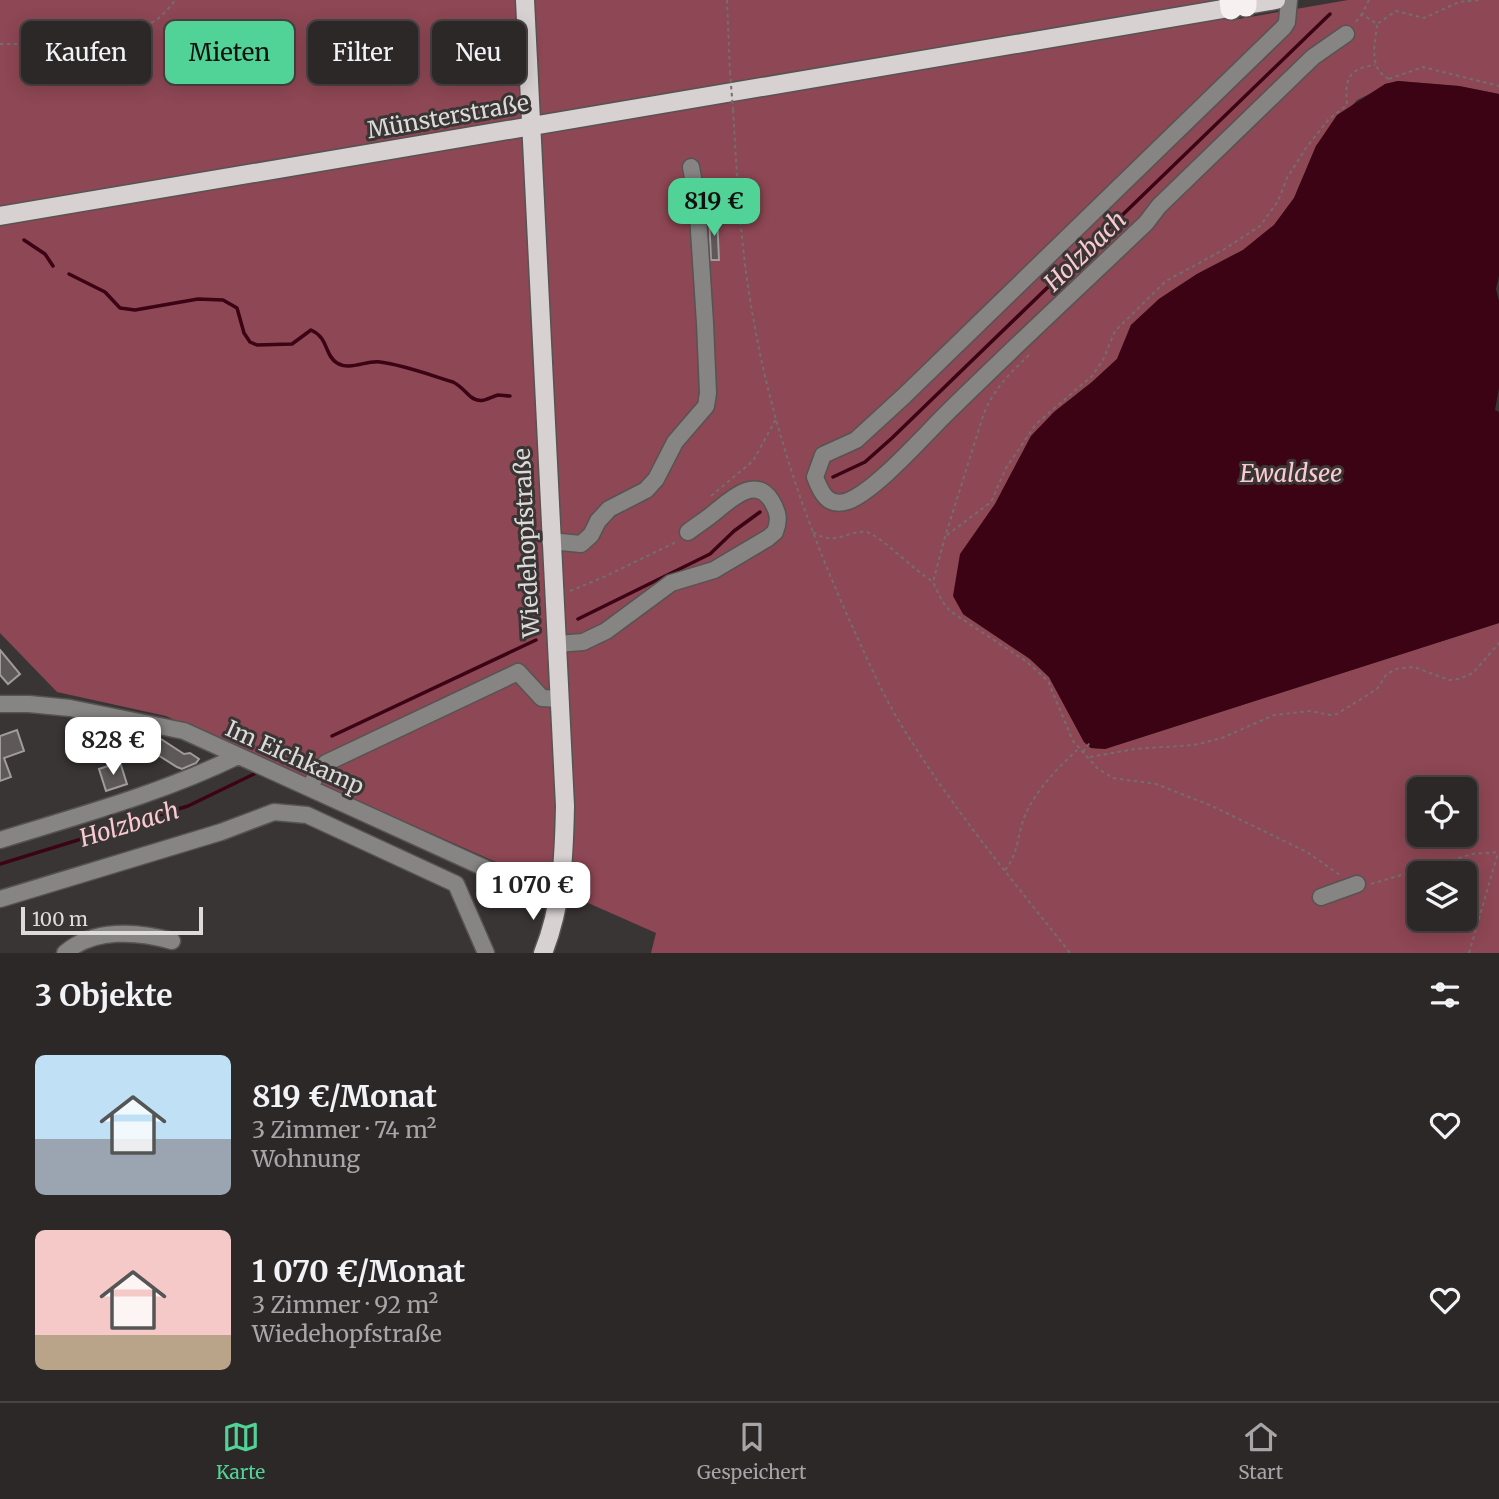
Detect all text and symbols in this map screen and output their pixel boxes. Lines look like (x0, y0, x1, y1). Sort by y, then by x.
chip: Kaufen (21, 21, 151, 84)
chip: Mieten (165, 21, 294, 84)
chip: Filter (308, 21, 418, 84)
chip: Neu (432, 21, 526, 84)
street label: Münsterstraße (365, 87, 531, 145)
pin: 819 € (665, 178, 763, 238)
text: 819 € (684, 186, 744, 215)
water label: Holzbach (1037, 204, 1133, 298)
street label: Wiedehopfstraße (507, 448, 545, 639)
water label: Ewaldsee (1240, 458, 1342, 489)
street label: Im Eichkamp (221, 714, 369, 800)
pin: 828 € (64, 718, 162, 777)
text: 828 € (81, 725, 145, 754)
map controls (1407, 777, 1477, 931)
button: locate (1407, 777, 1477, 847)
water label: Holzbach (75, 794, 182, 854)
button: layers (1407, 861, 1477, 931)
pin: 1 070 € (468, 862, 598, 922)
text: 1 070 € (492, 870, 574, 899)
scale bar (21, 904, 203, 936)
text: 100 m (32, 907, 88, 931)
text: 3 Objekte (35, 976, 172, 1014)
icon: filters (1426, 976, 1464, 1014)
text: 819 €/Monat (252, 1077, 437, 1115)
icon: home (91, 1083, 175, 1167)
icon: heart (1426, 1106, 1464, 1144)
text: 3 Zimmer · 74 m² (252, 1115, 436, 1144)
text: Wohnung (252, 1144, 360, 1173)
text: 1 070 €/Monat (252, 1252, 465, 1290)
icon: home (91, 1258, 175, 1342)
icon: heart (1426, 1281, 1464, 1319)
text: 3 Zimmer · 92 m² (252, 1290, 438, 1319)
text: Wiedehopfstraße (252, 1319, 442, 1348)
tab: Karte (216, 1418, 265, 1484)
tab: Gespeichert (697, 1418, 806, 1484)
tab: Start (1238, 1418, 1283, 1484)

